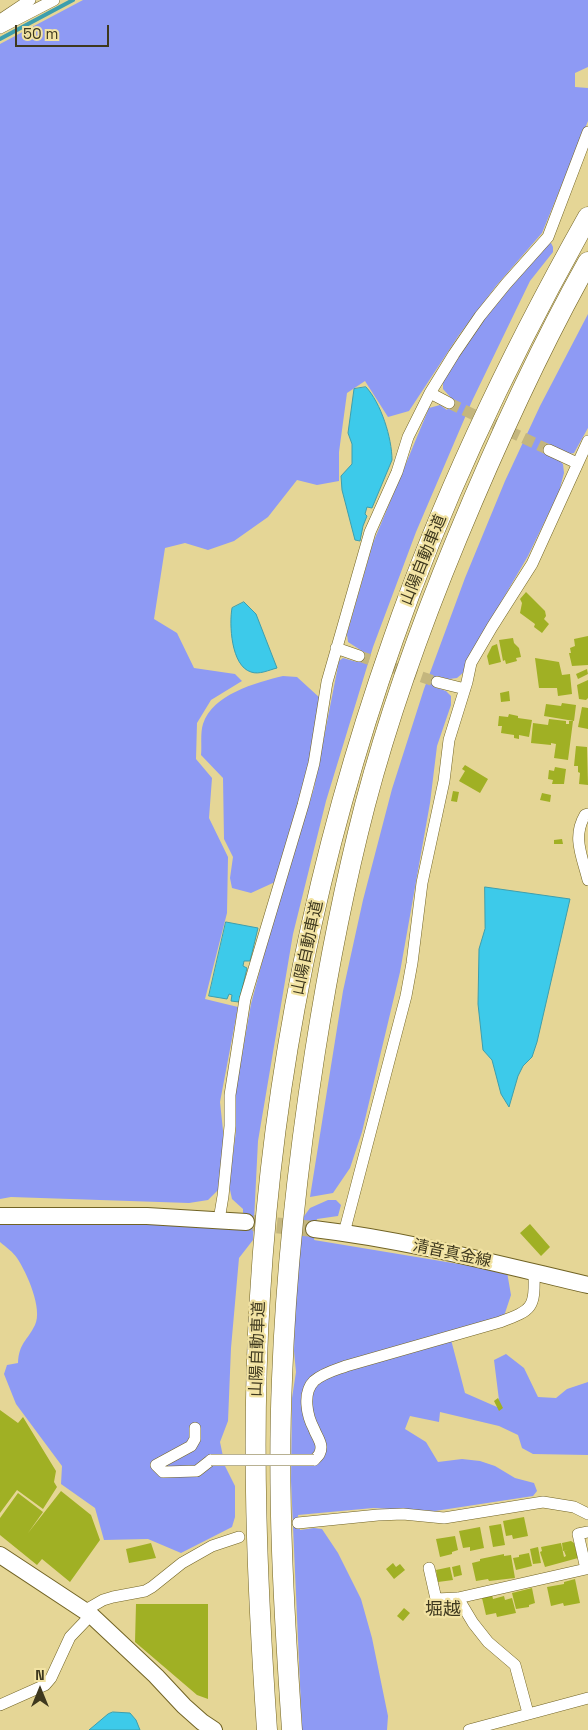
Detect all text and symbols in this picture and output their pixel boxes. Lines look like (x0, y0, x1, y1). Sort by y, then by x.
scale bar (18, 15, 111, 47)
text: 50 m (23, 24, 58, 43)
street label: 山陽自動車道 (397, 512, 451, 608)
street label: 山陽自動車道 (289, 899, 327, 997)
street label: 清音真金線 (411, 1236, 493, 1272)
street label: 山陽自動車道 (247, 1301, 269, 1397)
district label: 堀越 (425, 1599, 461, 1621)
north arrow (15, 1665, 65, 1715)
text: N (35, 1666, 45, 1684)

